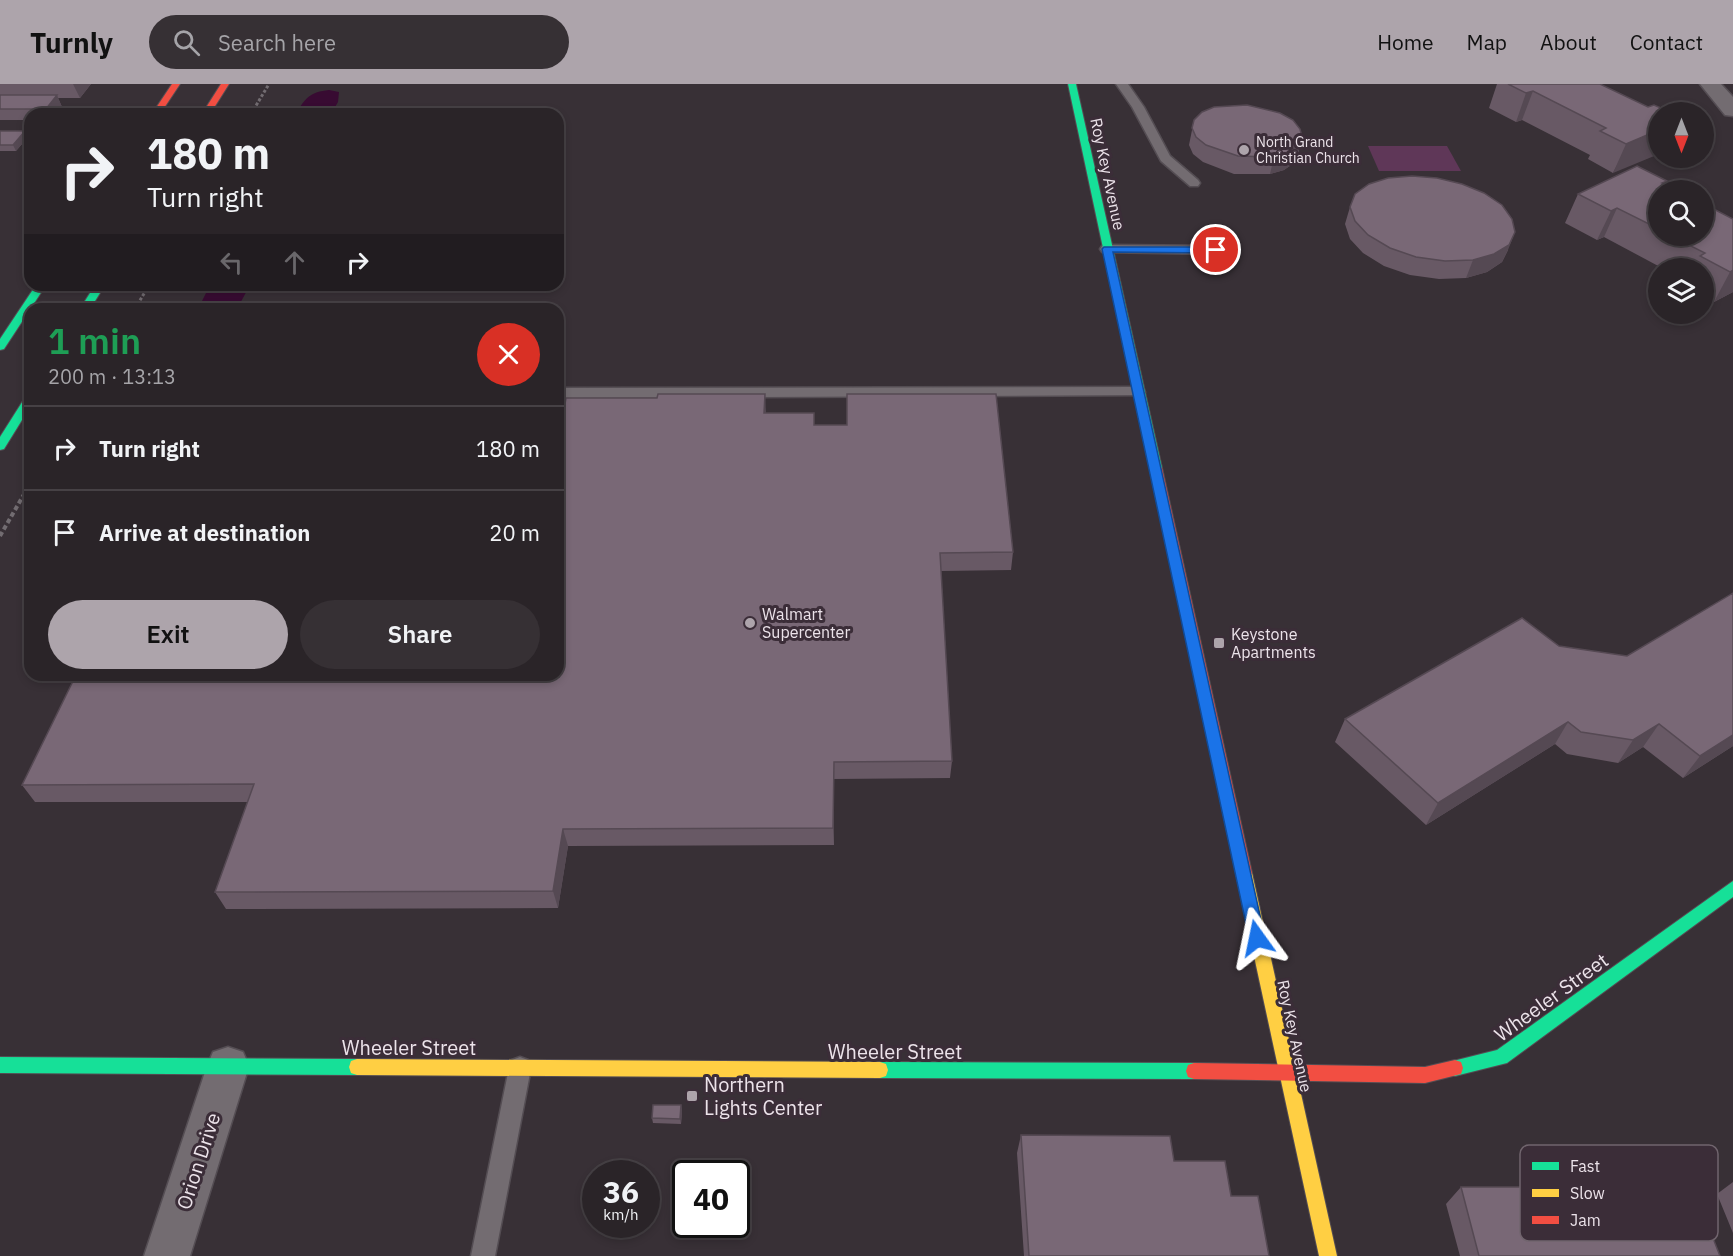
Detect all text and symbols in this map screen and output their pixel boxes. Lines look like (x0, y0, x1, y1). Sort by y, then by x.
search box (149, 15, 569, 69)
text: Turnly (30, 24, 113, 61)
icon: search (170, 26, 203, 59)
text: Search here (218, 28, 336, 57)
text: Home (1377, 28, 1434, 56)
text: Map (1467, 28, 1507, 56)
text: About (1540, 28, 1597, 56)
text: Contact (1630, 28, 1703, 56)
north arrow (1648, 102, 1714, 168)
map controls (1648, 102, 1714, 324)
street label: Roy Key Avenue (1086, 116, 1130, 232)
text: 180 m (147, 126, 270, 181)
icon: right (48, 132, 126, 210)
place label: North Grand Christian Church (1256, 133, 1360, 167)
marker: North Grand Christian Church (1237, 143, 1251, 157)
text: Turn right (147, 179, 264, 214)
button: search (1648, 180, 1714, 246)
pin (1190, 224, 1241, 275)
icon: arrive (1199, 233, 1232, 266)
icon: left (215, 246, 248, 279)
icon: ahead (278, 246, 311, 279)
icon: right (341, 246, 374, 279)
button: layers (1648, 258, 1714, 324)
text: 1 min (48, 317, 141, 364)
button: close (477, 323, 540, 386)
text: 200 m · 13:13 (48, 363, 176, 390)
icon: right (48, 432, 81, 465)
text: Turn right (99, 434, 200, 463)
text: 180 m (476, 434, 540, 463)
icon: arrive (48, 516, 81, 549)
text: Arrive at destination (99, 518, 310, 547)
text: 20 m (489, 518, 540, 547)
button: Exit (48, 600, 288, 669)
button: Share (300, 600, 540, 669)
place label: Walmart Supercenter (762, 604, 850, 642)
marker: Walmart Supercenter (743, 616, 757, 630)
place label: Keystone Apartments (1231, 624, 1316, 662)
marker: Keystone Apartments (1212, 636, 1226, 650)
position arrow (1225, 906, 1289, 970)
street label: Wheeler Street (1489, 947, 1613, 1047)
street label: Roy Key Avenue (1273, 978, 1317, 1094)
street label: Wheeler Street (342, 1034, 476, 1061)
street label: Wheeler Street (828, 1038, 962, 1065)
place label: Northern Lights Center (704, 1071, 822, 1121)
marker: Northern Lights Center (685, 1089, 699, 1103)
street label: Orion Drive (170, 1109, 226, 1213)
legend (1520, 1145, 1718, 1241)
text: Fast (1570, 1156, 1600, 1176)
speed limit sign: 40 (672, 1160, 750, 1238)
text: 36 (603, 1172, 639, 1211)
text: Slow (1570, 1183, 1605, 1203)
text: km/h (603, 1205, 639, 1224)
text: Jam (1570, 1210, 1601, 1230)

